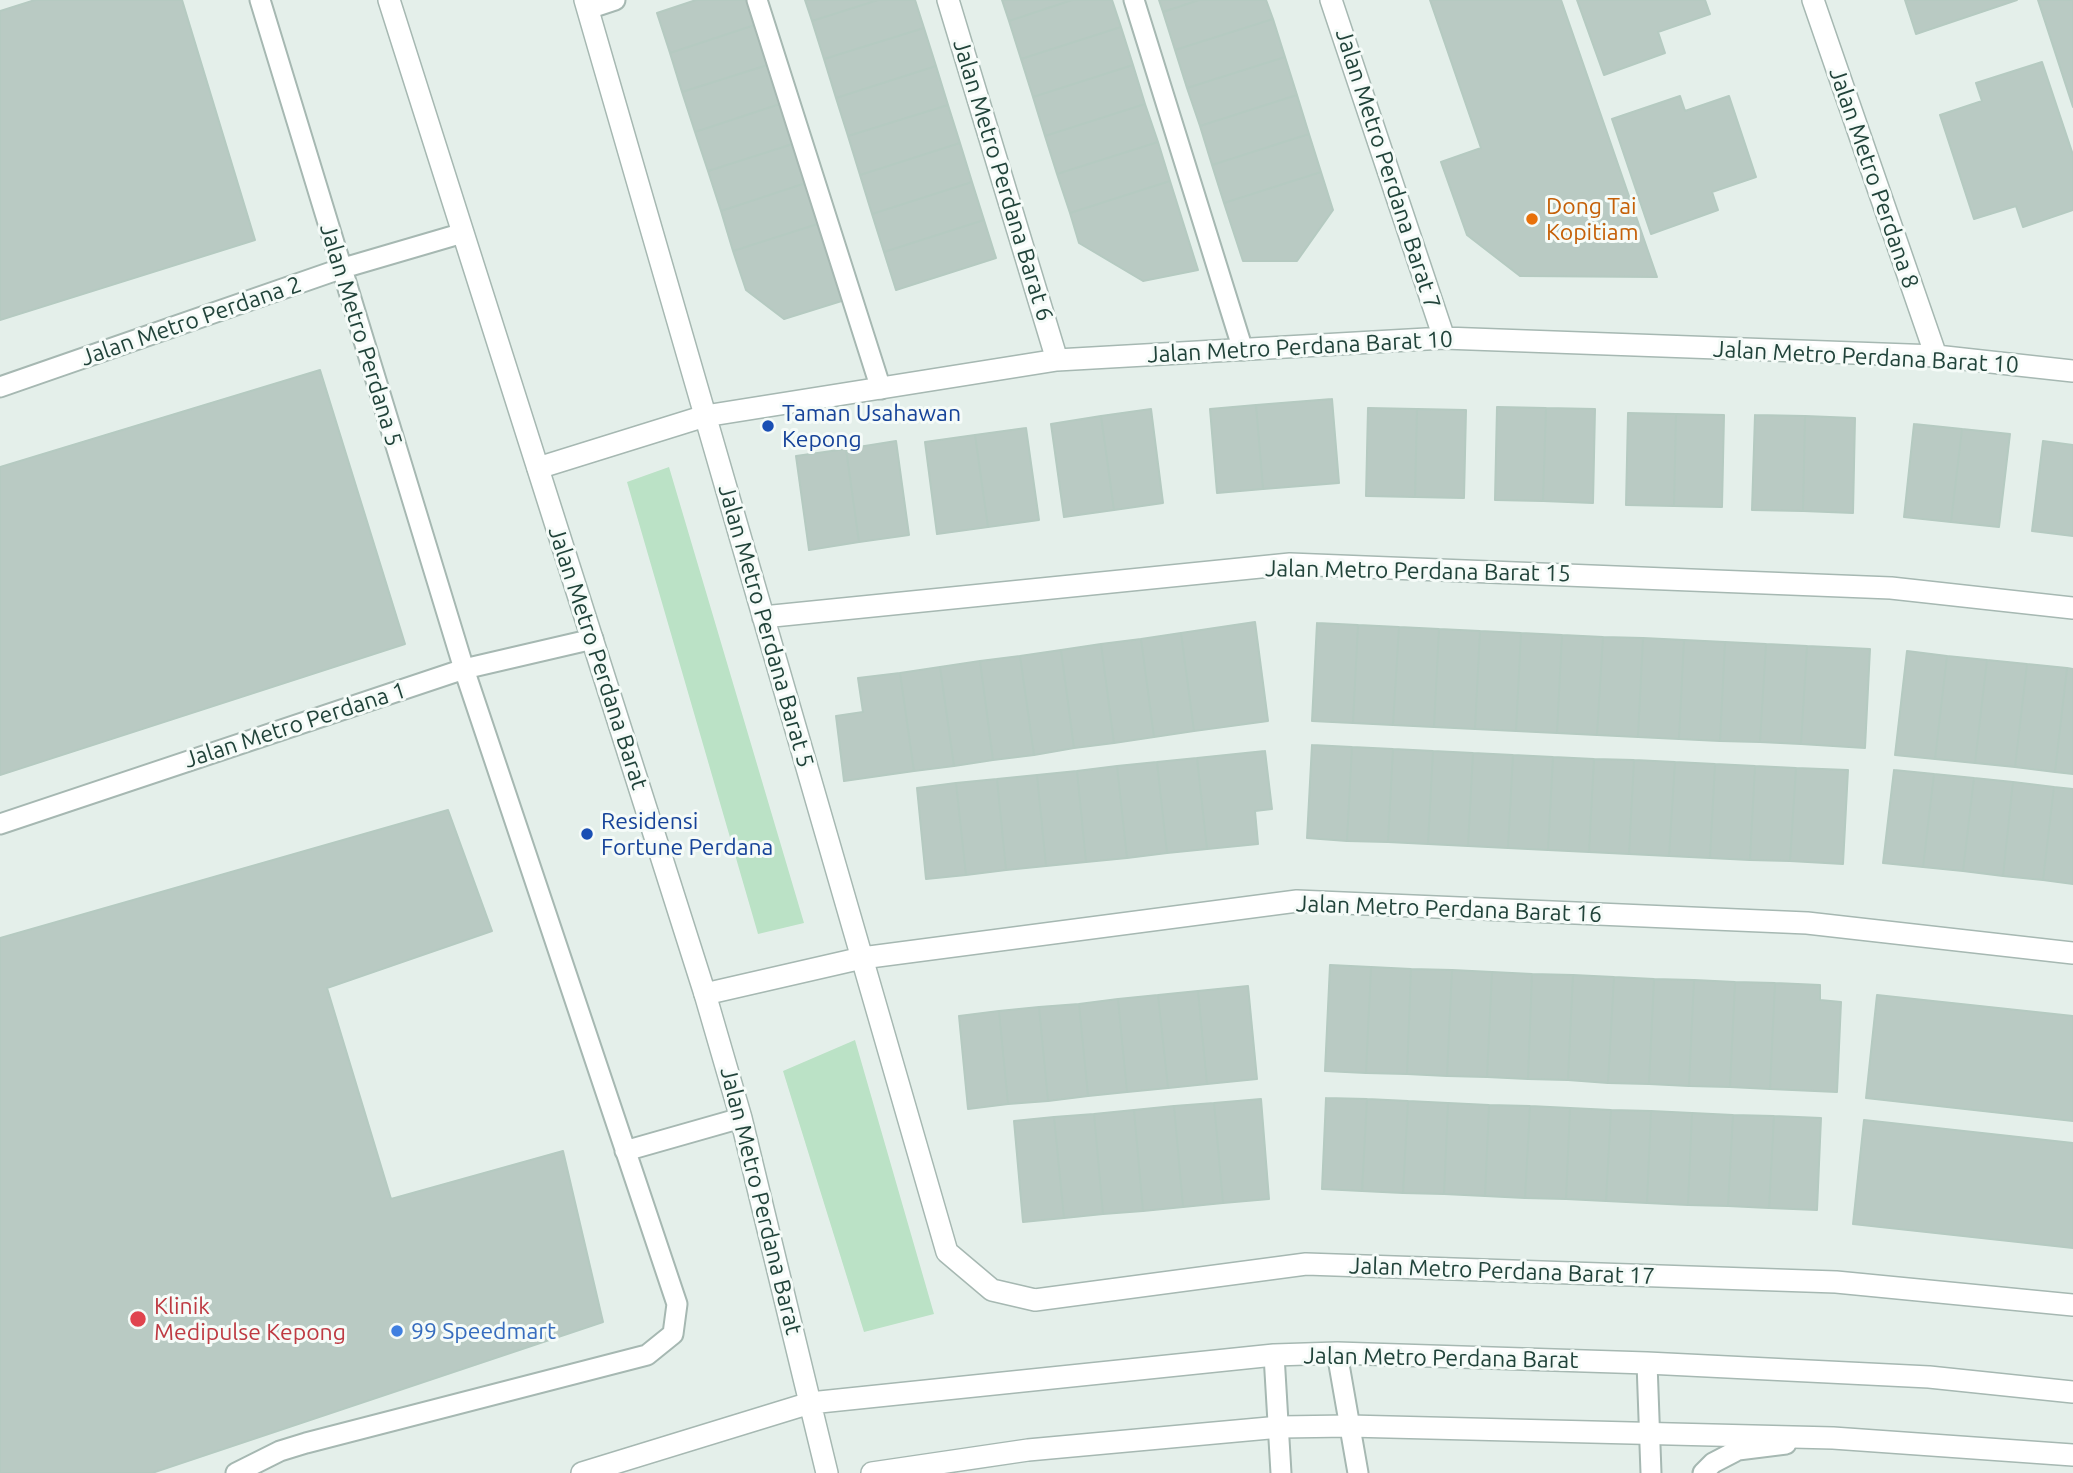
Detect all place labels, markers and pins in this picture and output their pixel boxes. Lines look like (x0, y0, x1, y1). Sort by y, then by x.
place label: Dong Tai Kopitiam (1546, 192, 1639, 246)
marker: Dong Tai Kopitiam (1524, 211, 1540, 227)
place label: Taman Usahawan Kepong (782, 399, 961, 453)
marker: Taman Usahawan Kepong (760, 418, 776, 434)
place label: Residensi Fortune Perdana (601, 807, 773, 861)
marker: Residensi Fortune Perdana (579, 826, 595, 842)
place label: Klinik Medipulse Kepong (154, 1292, 346, 1346)
marker: Klinik Medipulse Kepong (128, 1309, 148, 1329)
place label: 99 Speedmart (411, 1317, 556, 1345)
marker: 99 Speedmart (389, 1323, 405, 1339)

